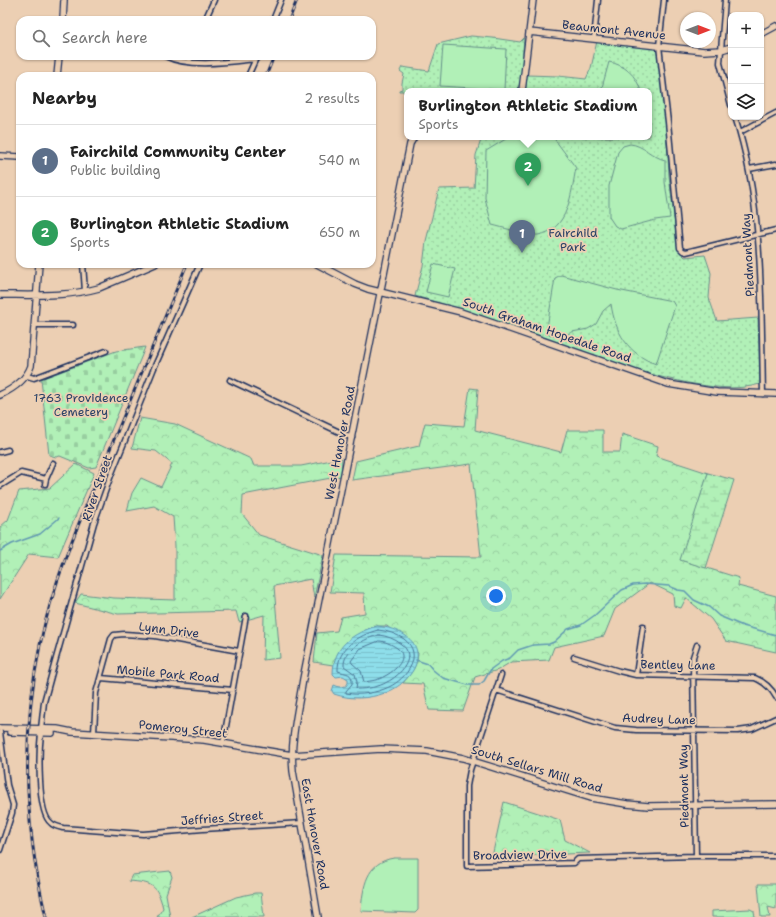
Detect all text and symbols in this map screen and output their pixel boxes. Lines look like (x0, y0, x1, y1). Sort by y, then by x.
north arrow (680, 12, 716, 48)
map controls (728, 12, 764, 120)
button: + (728, 12, 764, 48)
search box (16, 16, 376, 60)
street label: Beaumont Avenue (561, 17, 667, 43)
icon: search (30, 27, 52, 49)
text: Search here (62, 28, 148, 48)
button: − (728, 48, 764, 84)
button: layers (728, 84, 764, 120)
text: Nearby (32, 87, 97, 109)
popup (404, 88, 652, 140)
text: 2 results (304, 90, 360, 107)
text: Burlington Athletic Stadium (419, 96, 637, 116)
text: Sports (419, 116, 458, 133)
text: Fairchild Community Center (70, 142, 286, 162)
text: 1 (42, 152, 48, 169)
text: 540 m (319, 152, 360, 169)
pin: 2 (515, 153, 541, 186)
text: Public building (70, 162, 161, 179)
street label: Piedmont Way (738, 213, 758, 297)
text: Burlington Athletic Stadium (70, 214, 289, 234)
pin: 1 (509, 220, 535, 253)
text: 2 (40, 224, 50, 241)
text: 650 m (319, 224, 360, 241)
park label: Fairchild Park (548, 225, 598, 255)
text: Sports (70, 234, 110, 251)
street label: South Graham Hopedale Road (461, 294, 634, 366)
street label: West Hanover Road (321, 384, 359, 501)
park label: 1763 Providence Cemetery (33, 390, 129, 420)
street label: River Street (78, 453, 116, 523)
your location (486, 586, 506, 606)
street label: Lynn Drive (138, 618, 201, 642)
street label: Bentley Lane (640, 656, 716, 674)
street label: Mobile Park Road (116, 662, 221, 687)
street label: Audrey Lane (622, 710, 696, 728)
street label: Pomeroy Street (138, 716, 228, 742)
street label: South Sellars Mill Road (469, 741, 605, 797)
street label: Piedmont Way (675, 744, 693, 828)
street label: East Hanover Road (297, 777, 333, 891)
street label: Jeffries Street (180, 807, 264, 829)
street label: Broadview Drive (473, 846, 567, 864)

